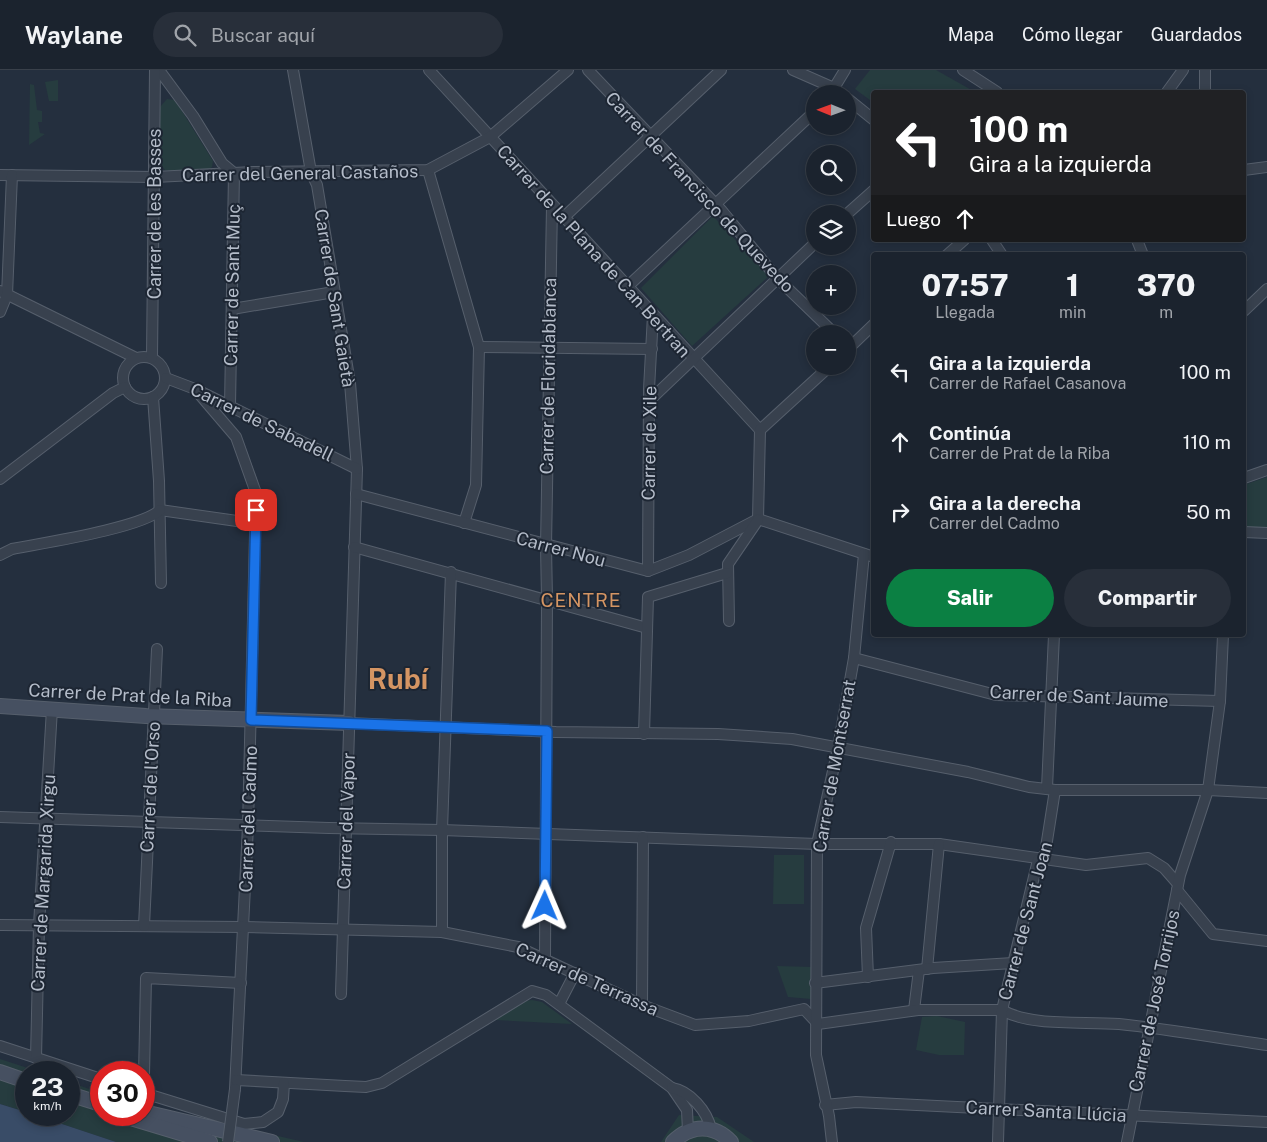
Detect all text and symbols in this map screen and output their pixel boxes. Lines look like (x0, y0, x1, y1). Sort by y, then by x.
search box (153, 12, 503, 57)
text: Waylane (25, 21, 123, 49)
icon: search (171, 21, 199, 49)
text: Buscar aquí (211, 24, 315, 46)
text: Mapa (948, 24, 994, 45)
text: Cómo llegar (1022, 24, 1123, 45)
text: Guardados (1151, 24, 1242, 45)
north arrow (806, 85, 856, 135)
map controls (806, 85, 856, 375)
street label: Carrer de Francisco de Quevedo (601, 87, 799, 297)
text: 100 m (969, 109, 1068, 150)
icon: left (886, 110, 951, 175)
street label: Carrer de les Basses (144, 129, 165, 299)
street label: Carrer de la Plana de Can Bertran (493, 140, 695, 362)
button: search (806, 145, 856, 195)
text: Gira a la izquierda (969, 151, 1152, 177)
street label: Carrer del General Castaños (182, 160, 418, 186)
street label: Carrer de Sant Muç (220, 204, 244, 366)
button: layers (806, 205, 856, 255)
icon: ahead (951, 205, 979, 233)
street label: Carrer de Sant Gaietà (311, 207, 359, 389)
text: Luego (886, 208, 941, 230)
button: + (806, 265, 856, 315)
text: 07:57 (922, 267, 1009, 303)
text: 1 (1066, 267, 1079, 303)
text: 370 (1137, 267, 1195, 303)
street label: Carrer de Floridablanca (536, 277, 560, 475)
text: Llegada (935, 303, 995, 322)
text: min (1059, 303, 1086, 322)
text: m (1159, 303, 1173, 322)
button: − (806, 325, 856, 375)
text: Gira a la izquierda (929, 352, 1091, 374)
icon: left (886, 358, 914, 386)
text: 100 m (1179, 361, 1231, 383)
text: Carrer de Rafael Casanova (929, 374, 1126, 393)
street label: Carrer de Sabadell (187, 378, 337, 466)
street label: Carrer de Xile (637, 385, 661, 501)
text: Continúa (929, 422, 1011, 444)
icon: ahead (886, 428, 914, 456)
text: 110 m (1183, 431, 1231, 453)
text: Carrer de Prat de la Riba (929, 444, 1110, 463)
pin (235, 489, 277, 531)
text: Gira a la derecha (929, 492, 1081, 514)
icon: arrive (242, 496, 270, 524)
icon: right (886, 498, 914, 526)
text: 50 m (1186, 501, 1231, 523)
text: Carrer del Cadmo (929, 514, 1060, 533)
street label: Carrer Nou (514, 527, 608, 571)
button: Salir (886, 569, 1054, 627)
button: Compartir (1064, 569, 1231, 627)
district label: CENTRE (540, 589, 622, 611)
district label: Rubí (368, 662, 430, 695)
street label: Carrer de Montserrat (808, 678, 860, 854)
street label: Carrer de Prat de la Riba (28, 679, 232, 711)
street label: Carrer de Sant Jaume (989, 681, 1169, 711)
street label: Carrer de l'Orso (136, 721, 164, 853)
street label: Carrer del Cadmo (235, 745, 261, 893)
street label: Carrer del Vapor (333, 752, 359, 890)
street label: Carrer de Margarida Xirgu (27, 774, 59, 992)
street label: Carrer de Sant Joan (994, 839, 1056, 1003)
position arrow (518, 879, 570, 931)
street label: Carrer de José Torrijos (1124, 908, 1184, 1094)
street label: Carrer de Terrassa (512, 938, 662, 1020)
speed limit sign: 30 (90, 1061, 155, 1126)
text: 23 (31, 1072, 64, 1102)
street label: Carrer Santa Llúcia (965, 1096, 1127, 1126)
text: km/h (33, 1099, 62, 1113)

